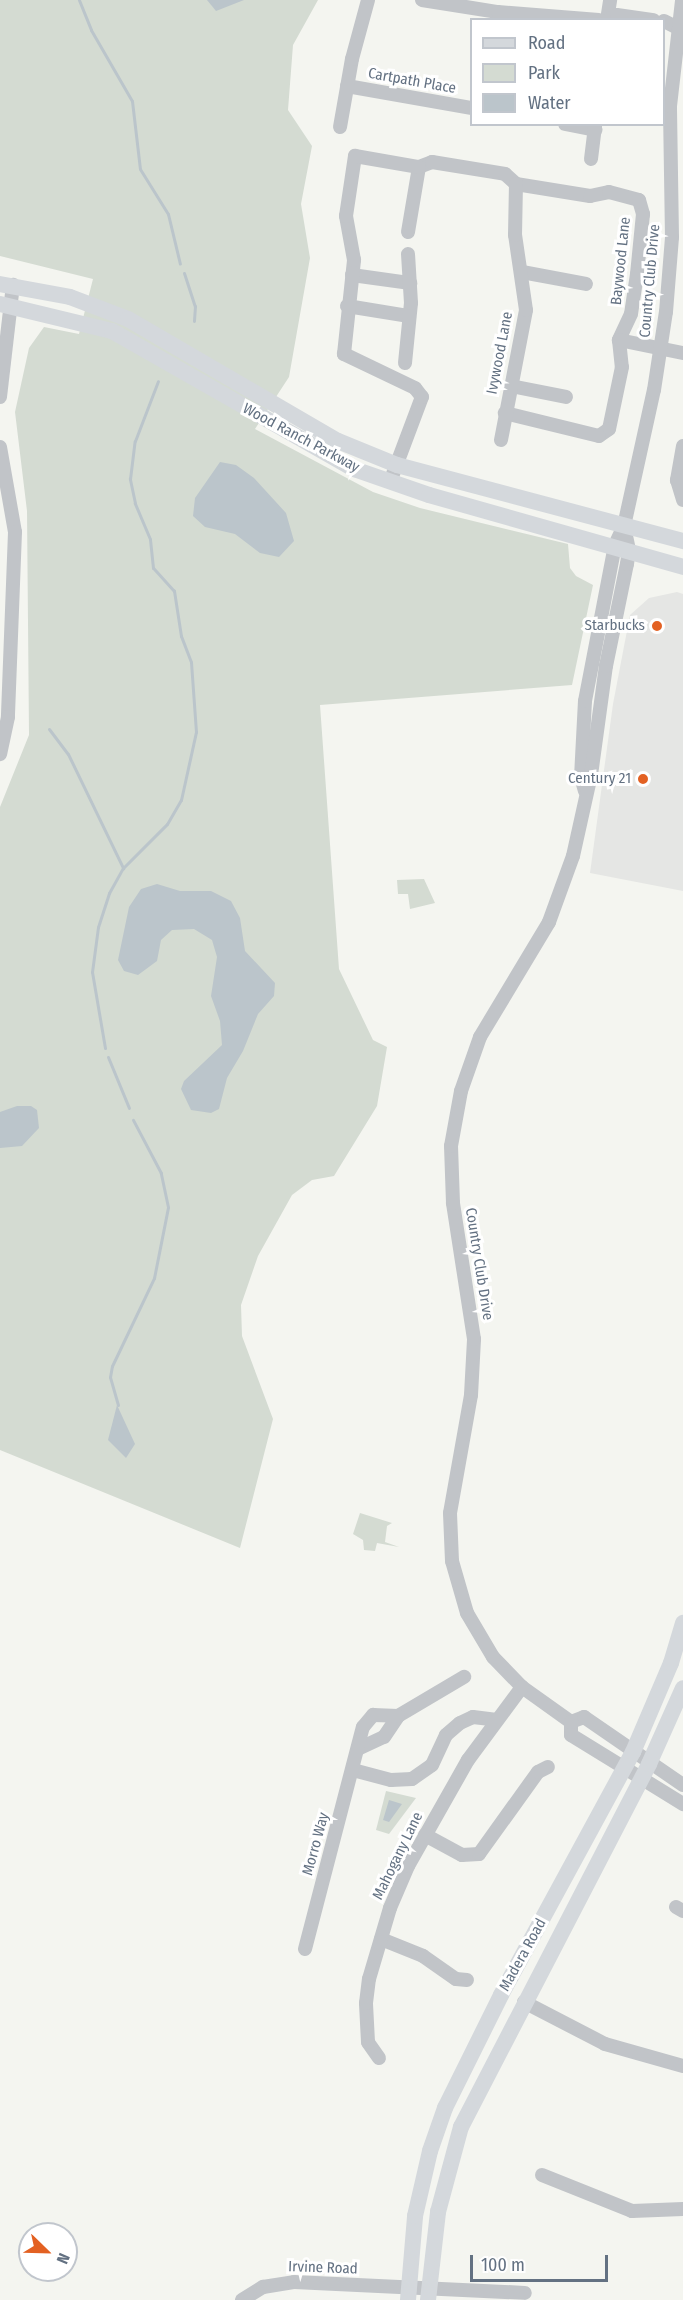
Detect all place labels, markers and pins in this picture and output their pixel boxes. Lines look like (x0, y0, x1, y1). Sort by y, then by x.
place label: Starbucks (585, 617, 645, 635)
marker: Starbucks (650, 619, 664, 633)
place label: Century 21 (568, 770, 631, 788)
marker: Century 21 (636, 772, 650, 786)

